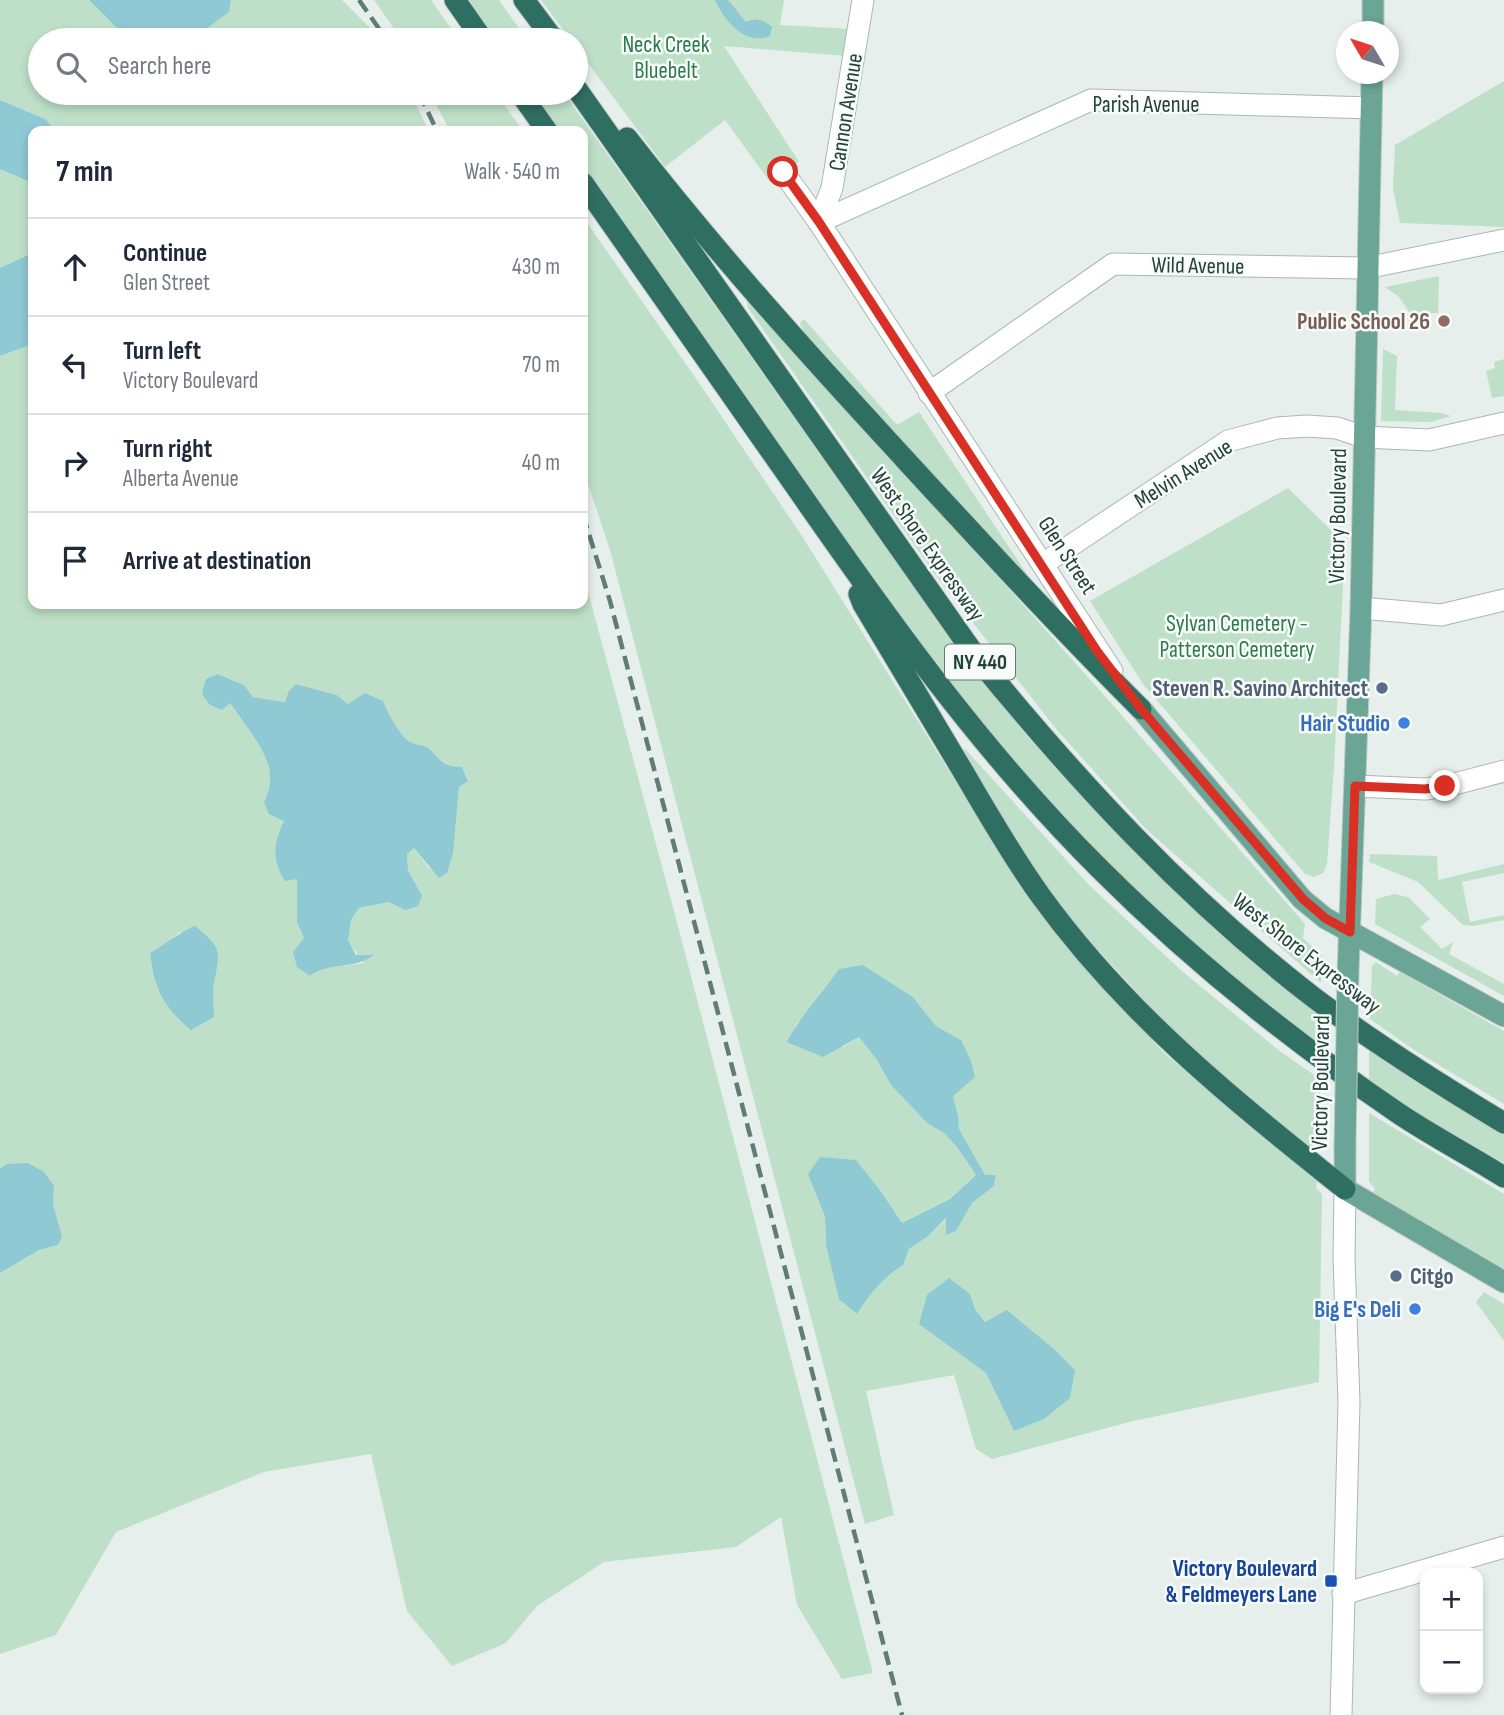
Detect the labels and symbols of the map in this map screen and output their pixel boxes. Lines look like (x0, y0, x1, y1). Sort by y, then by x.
north arrow (1336, 21, 1399, 84)
park label: Neck Creek Bluebelt (622, 31, 710, 85)
street label: Cannon Avenue (823, 51, 869, 173)
street label: Parish Avenue (1092, 91, 1200, 119)
route start (767, 156, 798, 187)
street label: Wild Avenue (1151, 251, 1245, 281)
place label: Public School 26 (1297, 308, 1430, 336)
marker: Public School 26 (1436, 313, 1452, 329)
street label: Melvin Avenue (1129, 433, 1238, 515)
street label: Victory Boulevard (1323, 448, 1353, 584)
street label: West Shore Expressway (864, 463, 991, 627)
street label: Glen Street (1032, 511, 1103, 600)
park label: Sylvan Cemetery - Patterson Cemetery (1160, 610, 1314, 664)
road number: NY 440 (945, 644, 1015, 680)
place label: Steven R. Savino Architect (1152, 675, 1368, 703)
marker: Steven R. Savino Architect (1374, 680, 1390, 696)
place label: Hair Studio (1300, 710, 1390, 738)
marker: Hair Studio (1396, 715, 1412, 731)
route end (1429, 770, 1460, 801)
street label: West Shore Expressway (1227, 887, 1386, 1021)
street label: Victory Boulevard (1306, 1015, 1336, 1151)
place label: Citgo (1410, 1263, 1454, 1291)
marker: Citgo (1388, 1268, 1404, 1284)
place label: Big E's Deli (1314, 1296, 1401, 1324)
marker: Big E's Deli (1407, 1301, 1423, 1317)
place label: Victory Boulevard & Feldmeyers Lane (1165, 1555, 1317, 1609)
marker: Victory Boulevard & Feldmeyers Lane (1323, 1573, 1339, 1589)

